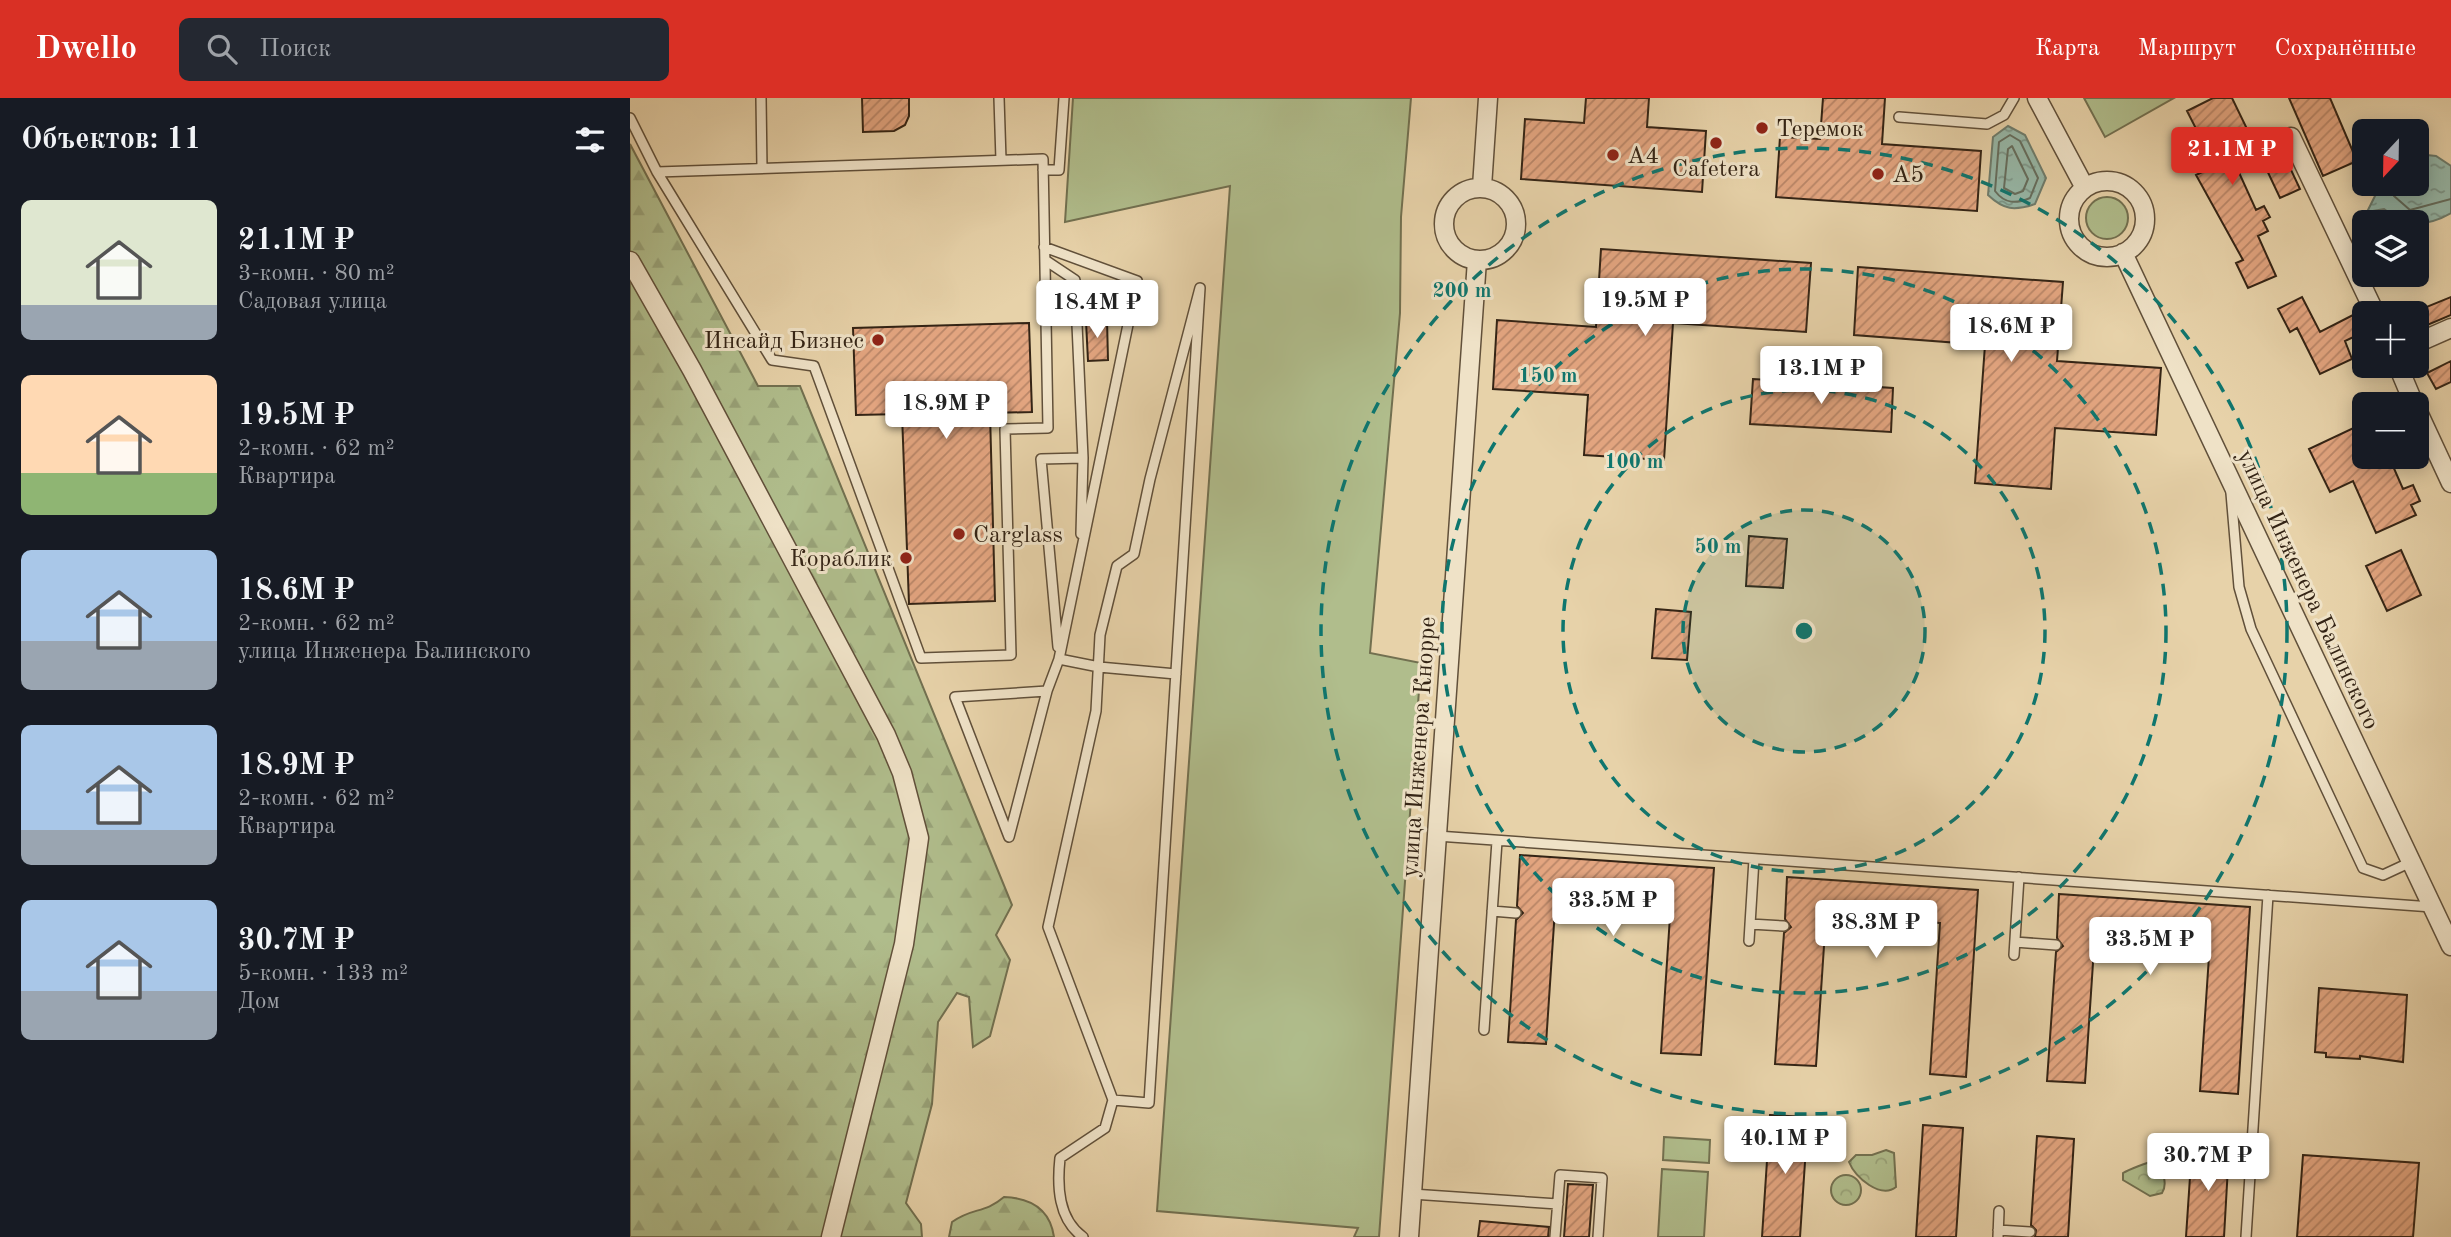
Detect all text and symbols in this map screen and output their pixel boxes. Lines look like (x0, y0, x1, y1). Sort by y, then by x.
search box (179, 18, 669, 81)
icon: search (203, 30, 241, 68)
text: Dwello (35, 33, 137, 66)
text: Поиск (259, 36, 331, 62)
text: Карта (2035, 37, 2100, 61)
text: Маршрут (2138, 37, 2236, 61)
text: Сохранённые (2274, 37, 2416, 61)
place label: Теремок (1776, 118, 1864, 142)
north arrow (2352, 119, 2429, 196)
map controls (2352, 119, 2429, 469)
marker: Теремок (1754, 120, 1770, 136)
icon: filters (571, 121, 609, 159)
text: Объектов: 11 (21, 125, 201, 155)
pin: 21.1M ₽ (2167, 127, 2297, 187)
marker: Cafetera (1708, 135, 1724, 151)
text: 21.1M ₽ (2187, 138, 2277, 161)
place label: А4 (1627, 145, 1659, 169)
marker: А4 (1605, 147, 1621, 163)
place label: Cafetera (1672, 158, 1760, 182)
place label: А5 (1892, 164, 1924, 188)
marker: А5 (1870, 166, 1886, 182)
button: layers (2352, 210, 2429, 287)
text: 21.1M ₽ (238, 226, 355, 256)
icon: home (77, 228, 161, 312)
text: 3-комн. · 80 m² (238, 262, 395, 285)
pin: 19.5M ₽ (1580, 278, 1710, 338)
pin: 18.4M ₽ (1032, 280, 1162, 340)
text: 200 m (1432, 281, 1492, 302)
text: 19.5M ₽ (1600, 289, 1690, 312)
text: Садовая улица (238, 290, 387, 313)
text: 18.4M ₽ (1052, 291, 1142, 314)
button: + (2352, 301, 2429, 378)
pin: 18.6M ₽ (1946, 304, 2076, 364)
text: 18.6M ₽ (1966, 315, 2056, 338)
place label: Инсайд Бизнес (704, 330, 864, 354)
marker: Инсайд Бизнес (870, 332, 886, 348)
pin: 13.1M ₽ (1756, 346, 1886, 406)
text: 13.1M ₽ (1776, 357, 1866, 380)
text: 150 m (1518, 366, 1578, 387)
pin: 18.9M ₽ (881, 382, 1011, 441)
text: 18.9M ₽ (901, 392, 991, 415)
button: − (2352, 392, 2429, 469)
text: 19.5M ₽ (238, 401, 355, 431)
icon: home (77, 403, 161, 487)
text: 2-комн. · 62 m² (238, 437, 395, 460)
street label: улица Инженера Балинского (2232, 446, 2383, 733)
text: 100 m (1604, 452, 1664, 473)
text: Квартира (238, 465, 336, 488)
place label: Carglass (973, 524, 1063, 548)
marker: Carglass (951, 526, 967, 542)
text: 50 m (1694, 537, 1742, 558)
place label: Кораблик (789, 548, 892, 572)
marker: Кораблик (898, 550, 914, 566)
text: 18.6M ₽ (238, 576, 355, 606)
icon: home (77, 578, 161, 662)
text: 2-комн. · 62 m² (238, 612, 395, 635)
street label: улица Инженера Кнорре (1399, 616, 1441, 878)
centre of rings (1792, 619, 1816, 643)
text: улица Инженера Балинского (238, 640, 531, 663)
text: 18.9M ₽ (238, 751, 355, 781)
icon: home (77, 753, 161, 837)
text: 2-комн. · 62 m² (238, 787, 395, 810)
text: Квартира (238, 815, 336, 838)
pin: 33.5M ₽ (1548, 878, 1678, 938)
text: 33.5M ₽ (1568, 889, 1658, 912)
pin: 38.3M ₽ (1811, 900, 1941, 960)
text: 38.3M ₽ (1831, 911, 1921, 934)
pin: 33.5M ₽ (2085, 918, 2215, 977)
text: 30.7M ₽ (238, 926, 355, 956)
icon: home (77, 928, 161, 1012)
text: 33.5M ₽ (2105, 928, 2195, 951)
text: 5-комн. · 133 m² (238, 962, 408, 985)
text: Дом (238, 990, 280, 1013)
pin: 40.1M ₽ (1720, 1116, 1850, 1176)
text: 40.1M ₽ (1740, 1127, 1830, 1150)
pin: 30.7M ₽ (2143, 1134, 2273, 1193)
text: 30.7M ₽ (2163, 1144, 2253, 1167)

